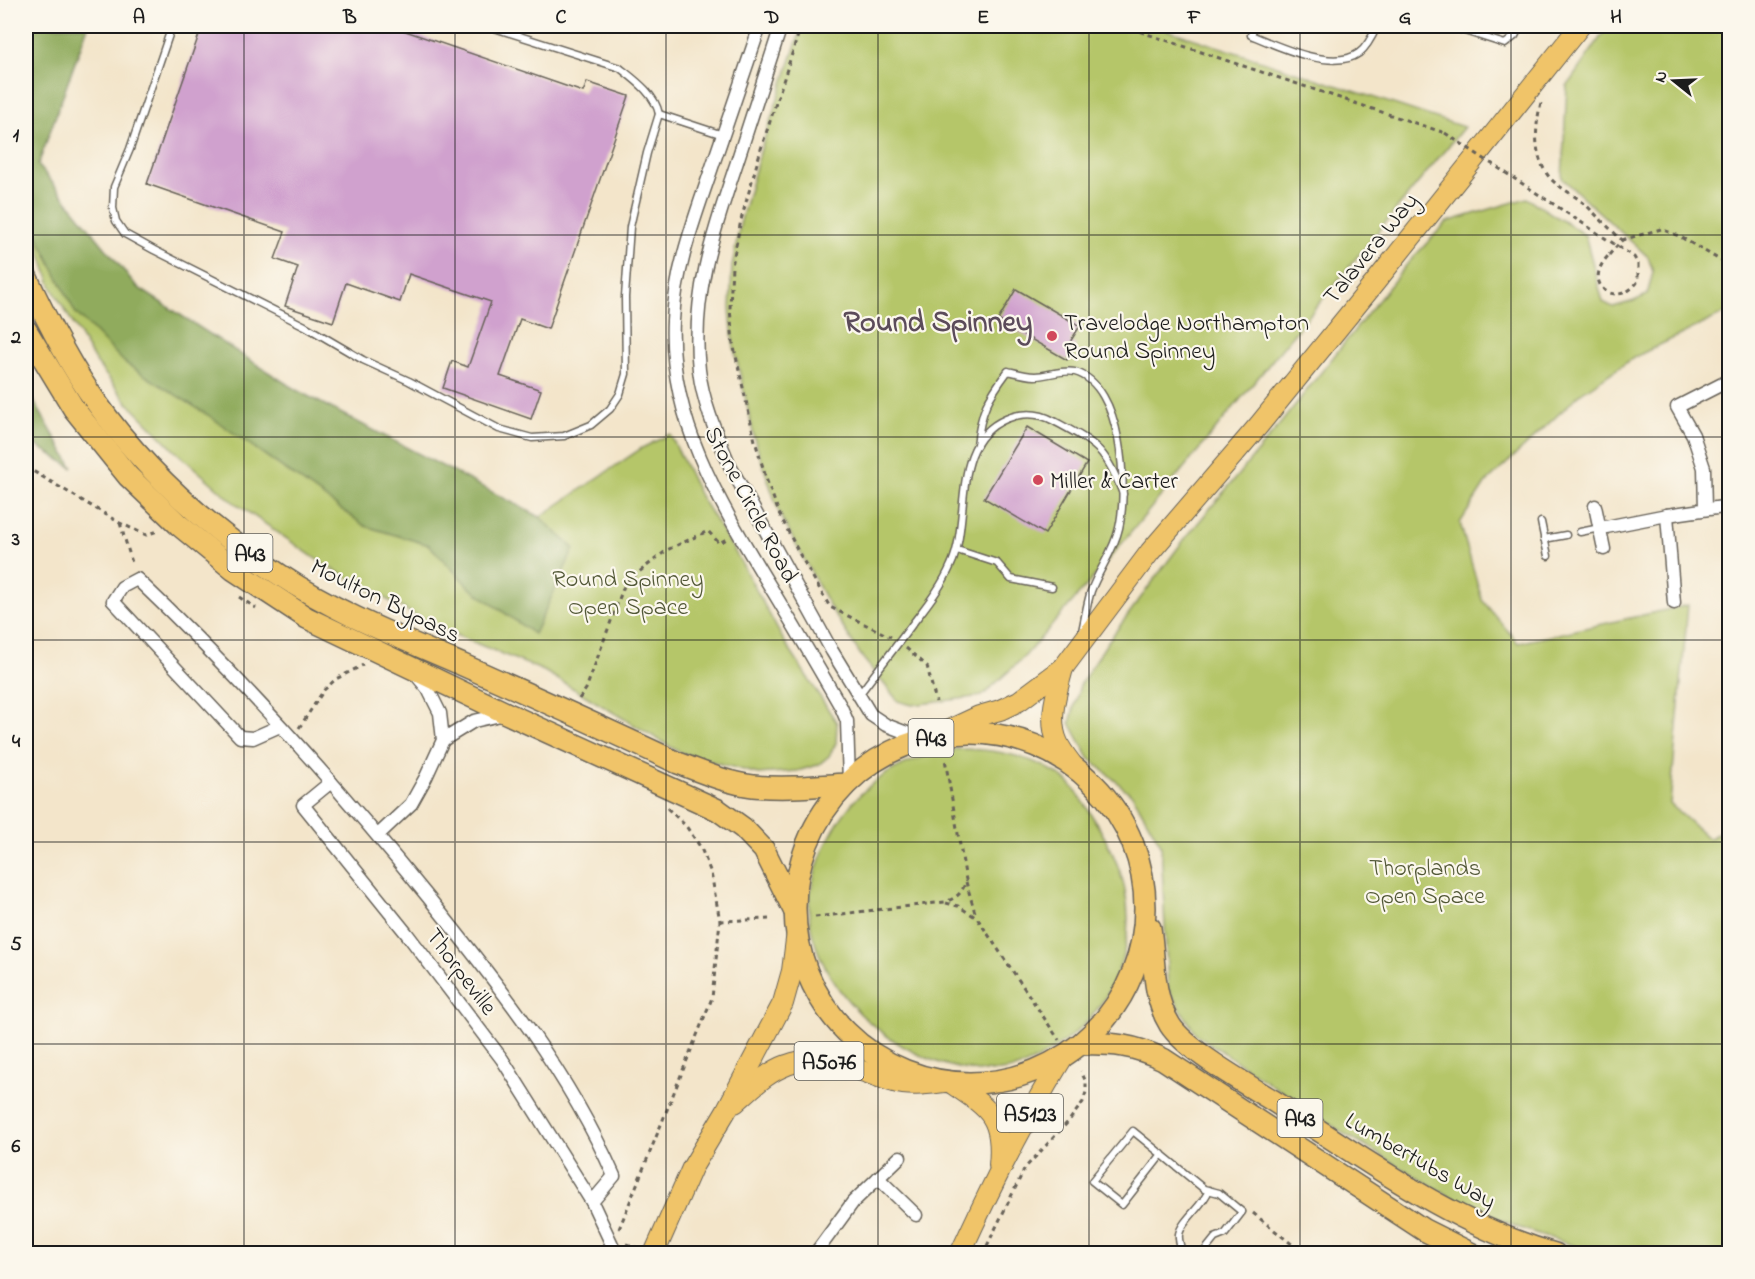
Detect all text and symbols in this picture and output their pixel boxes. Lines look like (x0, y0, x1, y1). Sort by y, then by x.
text: A (133, 4, 145, 33)
text: B (342, 4, 357, 33)
text: C (556, 4, 567, 33)
text: D (764, 4, 779, 33)
text: E (977, 4, 989, 33)
text: F (1187, 4, 1201, 33)
text: G (1399, 4, 1412, 33)
text: H (1610, 4, 1622, 33)
north arrow (1644, 51, 1704, 111)
text: N (1649, 68, 1675, 86)
text: 1 (13, 122, 20, 151)
street label: Talavera Way (1316, 186, 1429, 314)
district label: Round Spinney (843, 302, 1033, 346)
place label: Travelodge Northampton Round Spinney (1064, 307, 1309, 371)
text: 2 (10, 324, 21, 353)
marker: Travelodge Northampton Round Spinney (1045, 329, 1059, 343)
street label: Stone Circle Road (694, 421, 806, 590)
place label: Miller & Carter (1050, 465, 1179, 500)
marker: Miller & Carter (1031, 473, 1045, 487)
text: 3 (11, 526, 20, 555)
road number: A43 (228, 534, 272, 572)
street label: Moulton Bypass (304, 551, 466, 655)
park label: Round Spinney Open Space (552, 563, 704, 626)
road number: A43 (908, 719, 954, 757)
text: 4 (12, 728, 21, 757)
park label: Thorplands Open Space (1365, 852, 1485, 915)
street label: Thorpeville (416, 922, 505, 1024)
text: 5 (10, 931, 22, 960)
road number: A5076 (794, 1042, 864, 1080)
road number: A5123 (997, 1094, 1063, 1132)
road number: A43 (1278, 1099, 1322, 1137)
street label: Lumbertubs Way (1337, 1105, 1502, 1221)
text: 6 (12, 1133, 21, 1162)

